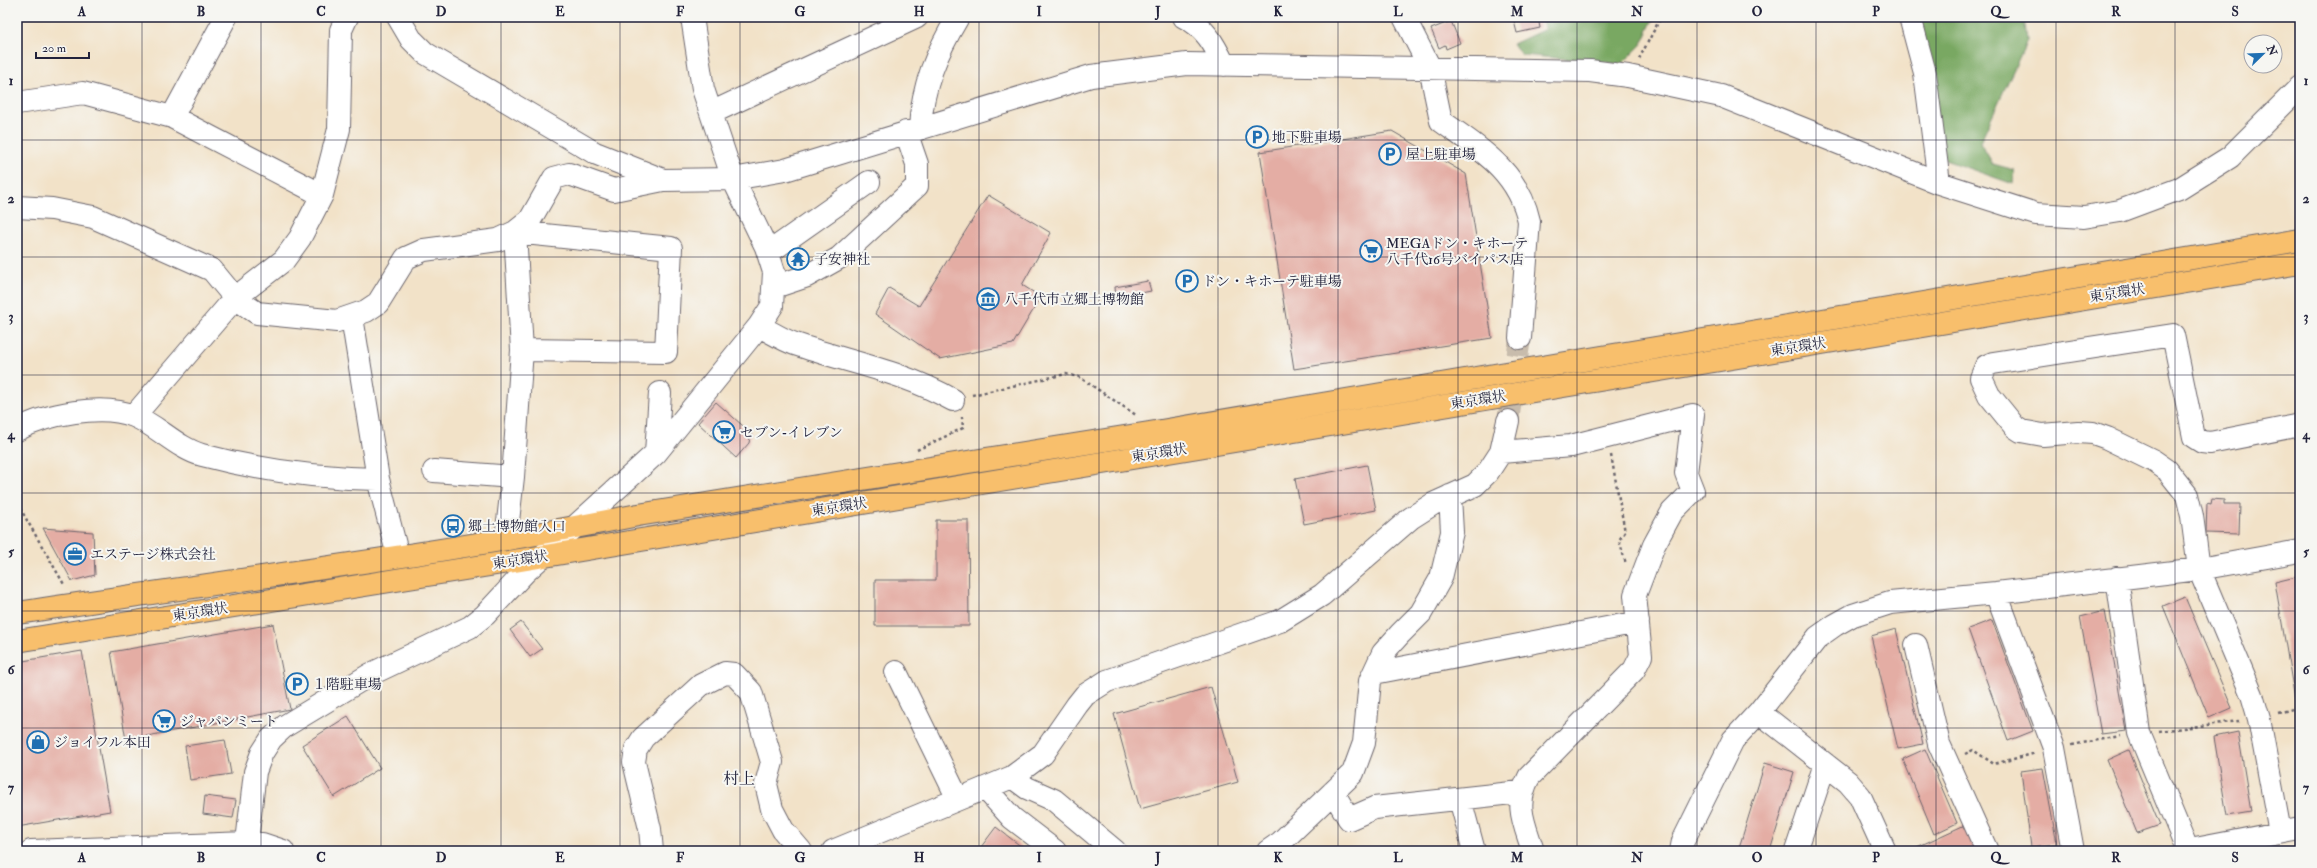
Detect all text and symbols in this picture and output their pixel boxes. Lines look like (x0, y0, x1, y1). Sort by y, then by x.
text: A (77, 4, 87, 20)
text: B (197, 4, 205, 20)
text: C (316, 4, 326, 20)
text: D (436, 4, 447, 20)
text: E (555, 4, 565, 20)
text: F (676, 4, 685, 20)
text: G (795, 4, 806, 20)
text: H (914, 4, 925, 20)
text: I (1036, 4, 1042, 20)
text: J (1154, 4, 1161, 21)
text: K (1273, 4, 1283, 20)
text: L (1393, 4, 1403, 20)
text: M (1510, 4, 1524, 20)
text: N (1630, 4, 1643, 20)
text: O (1752, 4, 1763, 20)
text: P (1872, 4, 1880, 20)
text: Q (1991, 4, 2011, 20)
text: R (2111, 4, 2121, 20)
text: S (2231, 4, 2239, 20)
scale bar (36, 34, 89, 60)
north arrow (2243, 34, 2283, 74)
text: 20 m (42, 41, 67, 56)
text: N (2263, 42, 2280, 58)
text: 1 (9, 73, 14, 89)
text: 1 (2304, 73, 2309, 89)
parking icon: 地下駐車場 (1244, 124, 1270, 150)
place label: 地下駐車場 (1272, 129, 1342, 146)
parking icon: 屋上駐車場 (1377, 141, 1403, 167)
place label: 屋上駐車場 (1406, 146, 1476, 163)
text: 2 (8, 191, 15, 207)
text: 2 (2303, 191, 2310, 207)
place label: MEGAドン・キホーテ 八千代16号バイパス店 (1386, 235, 1528, 268)
supermarket icon: MEGAドン・キホーテ 八千代16号バイパス店 (1358, 238, 1384, 264)
temple icon: 子安神社 (785, 246, 811, 272)
place label: 子安神社 (814, 251, 870, 268)
parking icon: ドン・キホーテ駐車場 (1174, 268, 1200, 294)
place label: ドン・キホーテ駐車場 (1202, 273, 1342, 290)
street label: 東京環状 (2088, 280, 2146, 306)
museum icon: 八千代市立郷土博物館 (975, 286, 1001, 312)
place label: 八千代市立郷土博物館 (1004, 291, 1144, 308)
text: 3 (9, 309, 14, 325)
text: 3 (2304, 309, 2309, 325)
street label: 東京環状 (1769, 334, 1827, 360)
street label: 東京環状 (1449, 387, 1507, 413)
supermarket icon: セブン-イレブン (711, 419, 737, 445)
place label: セブン-イレブン (740, 424, 843, 441)
text: 4 (6, 427, 15, 443)
text: 4 (2301, 427, 2310, 443)
street label: 東京環状 (1130, 440, 1188, 466)
street label: 東京環状 (810, 494, 868, 520)
bus stop icon: 郷土博物館入口 (440, 513, 466, 539)
place label: 郷土博物館入口 (468, 518, 566, 535)
office icon: エステージ株式会社 (62, 541, 88, 567)
text: 5 (8, 544, 14, 560)
text: 5 (2303, 544, 2309, 560)
place label: エステージ株式会社 (90, 546, 215, 563)
street label: 東京環状 (491, 547, 549, 573)
street label: 東京環状 (171, 599, 229, 625)
text: 6 (8, 662, 16, 678)
text: 6 (2303, 662, 2311, 678)
parking icon: １階駐車場 (284, 671, 310, 697)
place label: １階駐車場 (312, 676, 382, 693)
supermarket icon: ジャパンミート (151, 708, 177, 734)
place label: ジャパンミート (180, 713, 278, 730)
shop icon: ジョイフル本田 (25, 729, 51, 755)
place label: ジョイフル本田 (54, 734, 151, 751)
district label: 村上 (723, 769, 755, 789)
text: 7 (8, 780, 15, 796)
text: 7 (2303, 780, 2310, 796)
text: A (77, 850, 87, 866)
text: B (197, 850, 205, 866)
text: C (316, 850, 326, 866)
text: D (436, 850, 447, 866)
text: E (555, 850, 565, 866)
text: F (676, 850, 685, 866)
text: G (795, 850, 806, 866)
text: H (914, 850, 925, 866)
text: I (1036, 850, 1042, 866)
text: J (1154, 850, 1161, 867)
text: K (1273, 850, 1283, 866)
text: L (1393, 850, 1403, 866)
text: M (1510, 850, 1524, 866)
text: N (1630, 850, 1643, 866)
text: O (1752, 850, 1763, 866)
text: P (1872, 850, 1880, 866)
text: Q (1991, 850, 2011, 866)
text: R (2111, 850, 2121, 866)
text: S (2231, 850, 2239, 866)

